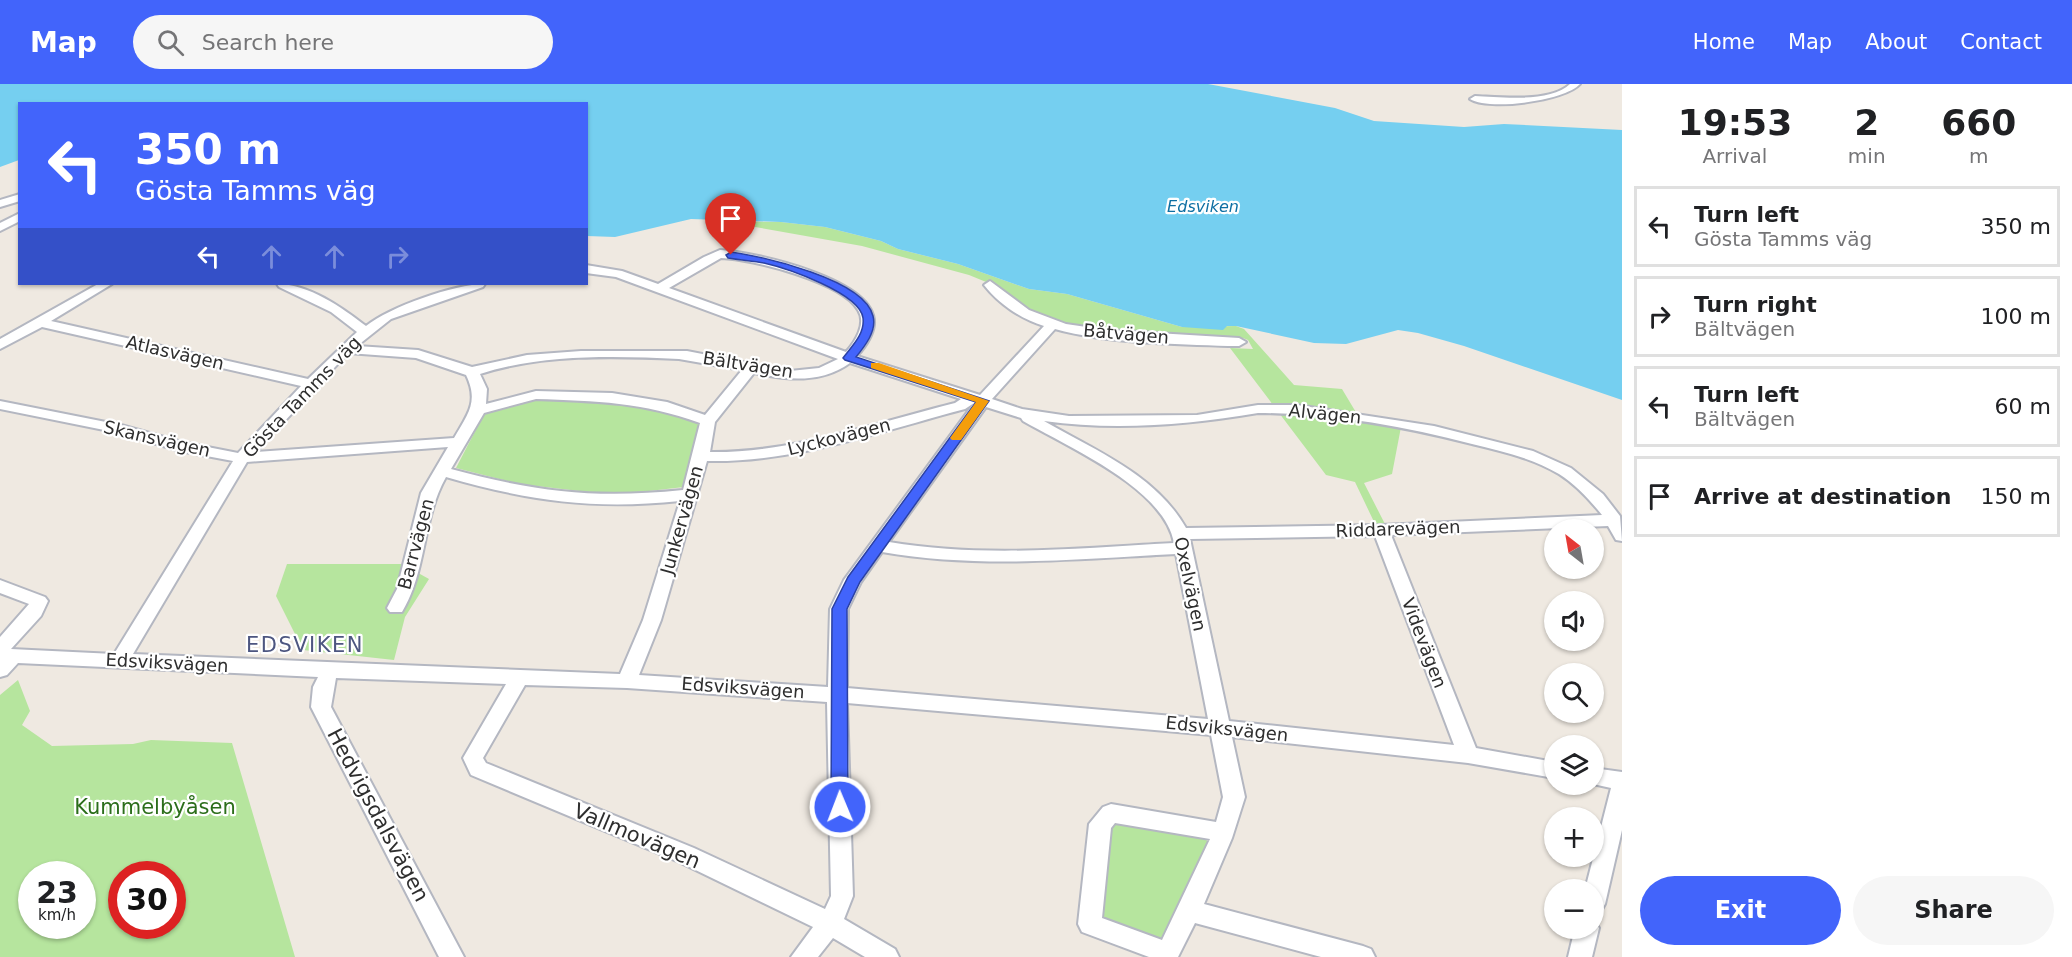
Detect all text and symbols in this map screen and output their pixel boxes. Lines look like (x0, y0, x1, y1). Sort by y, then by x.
search box (133, 15, 553, 69)
text: Map (30, 26, 97, 59)
icon: search (154, 26, 187, 59)
text: Search here (202, 30, 334, 55)
text: Home (1693, 30, 1755, 54)
text: Map (1788, 30, 1832, 54)
text: About (1865, 30, 1927, 54)
text: Contact (1960, 30, 2042, 54)
text: 19:53 (1678, 102, 1792, 143)
text: 2 (1854, 102, 1879, 143)
text: 660 (1941, 102, 2016, 143)
text: 350 m (135, 125, 281, 174)
icon: left (36, 126, 114, 204)
text: Arrival (1702, 144, 1767, 168)
text: min (1848, 144, 1886, 168)
text: m (1969, 144, 1989, 168)
text: Gösta Tamms väg (135, 175, 376, 206)
pin (705, 193, 756, 255)
water label: Edsviken (1167, 197, 1239, 216)
icon: arrive (714, 202, 747, 235)
text: Turn left (1694, 202, 1799, 227)
icon: left (1643, 210, 1676, 243)
text: 350 m (1981, 214, 2051, 239)
text: Gösta Tamms väg (1694, 227, 1872, 251)
icon: left (192, 240, 225, 273)
icon: ahead (255, 240, 288, 273)
icon: ahead (318, 240, 351, 273)
icon: right (381, 240, 414, 273)
text: Turn right (1694, 292, 1817, 317)
icon: right (1643, 300, 1676, 333)
text: 100 m (1981, 304, 2051, 329)
text: Bältvägen (1694, 317, 1795, 341)
street label: Båtvägen (1082, 319, 1170, 348)
street label: Atlasvägen (124, 331, 226, 374)
street label: Gösta Tamms väg (238, 332, 365, 462)
street label: Bältvägen (701, 347, 795, 382)
text: Turn left (1694, 382, 1799, 407)
icon: left (1643, 390, 1676, 423)
text: 60 m (1995, 394, 2051, 419)
street label: Alvägen (1288, 399, 1362, 428)
text: Bältvägen (1694, 407, 1795, 431)
street label: Lyckovägen (785, 414, 893, 459)
street label: Skansvägen (102, 416, 213, 461)
street label: Junkervägen (656, 463, 707, 578)
icon: arrive (1643, 480, 1676, 513)
text: Arrive at destination (1694, 484, 1951, 509)
text: 150 m (1981, 484, 2051, 509)
street label: Barrvägen (393, 496, 438, 592)
street label: Riddarevägen (1335, 516, 1461, 541)
north arrow (1544, 519, 1604, 579)
map controls (1544, 519, 1604, 939)
street label: Oxelvägen (1170, 535, 1211, 633)
button: sound (1544, 591, 1604, 651)
street label: Videvägen (1398, 595, 1451, 691)
district label: EDSVIKEN (246, 633, 364, 657)
street label: Edsviksvägen (105, 649, 229, 676)
button: search (1544, 663, 1604, 723)
street label: Edsviksvägen (681, 673, 805, 702)
street label: Edsviksvägen (1165, 712, 1289, 745)
street label: Hedvigsdalsvägen (322, 724, 434, 906)
button: layers (1544, 735, 1604, 795)
position arrow (808, 775, 872, 839)
park label: Kummelbyåsen (74, 794, 236, 819)
street label: Vallmovägen (570, 798, 704, 874)
button: + (1544, 807, 1604, 867)
speed limit sign: 30 (108, 861, 186, 939)
text: 23 (36, 875, 78, 910)
button: Exit (1640, 876, 1841, 945)
button: Share (1853, 876, 2054, 945)
button: − (1544, 879, 1604, 939)
text: km/h (38, 906, 76, 924)

